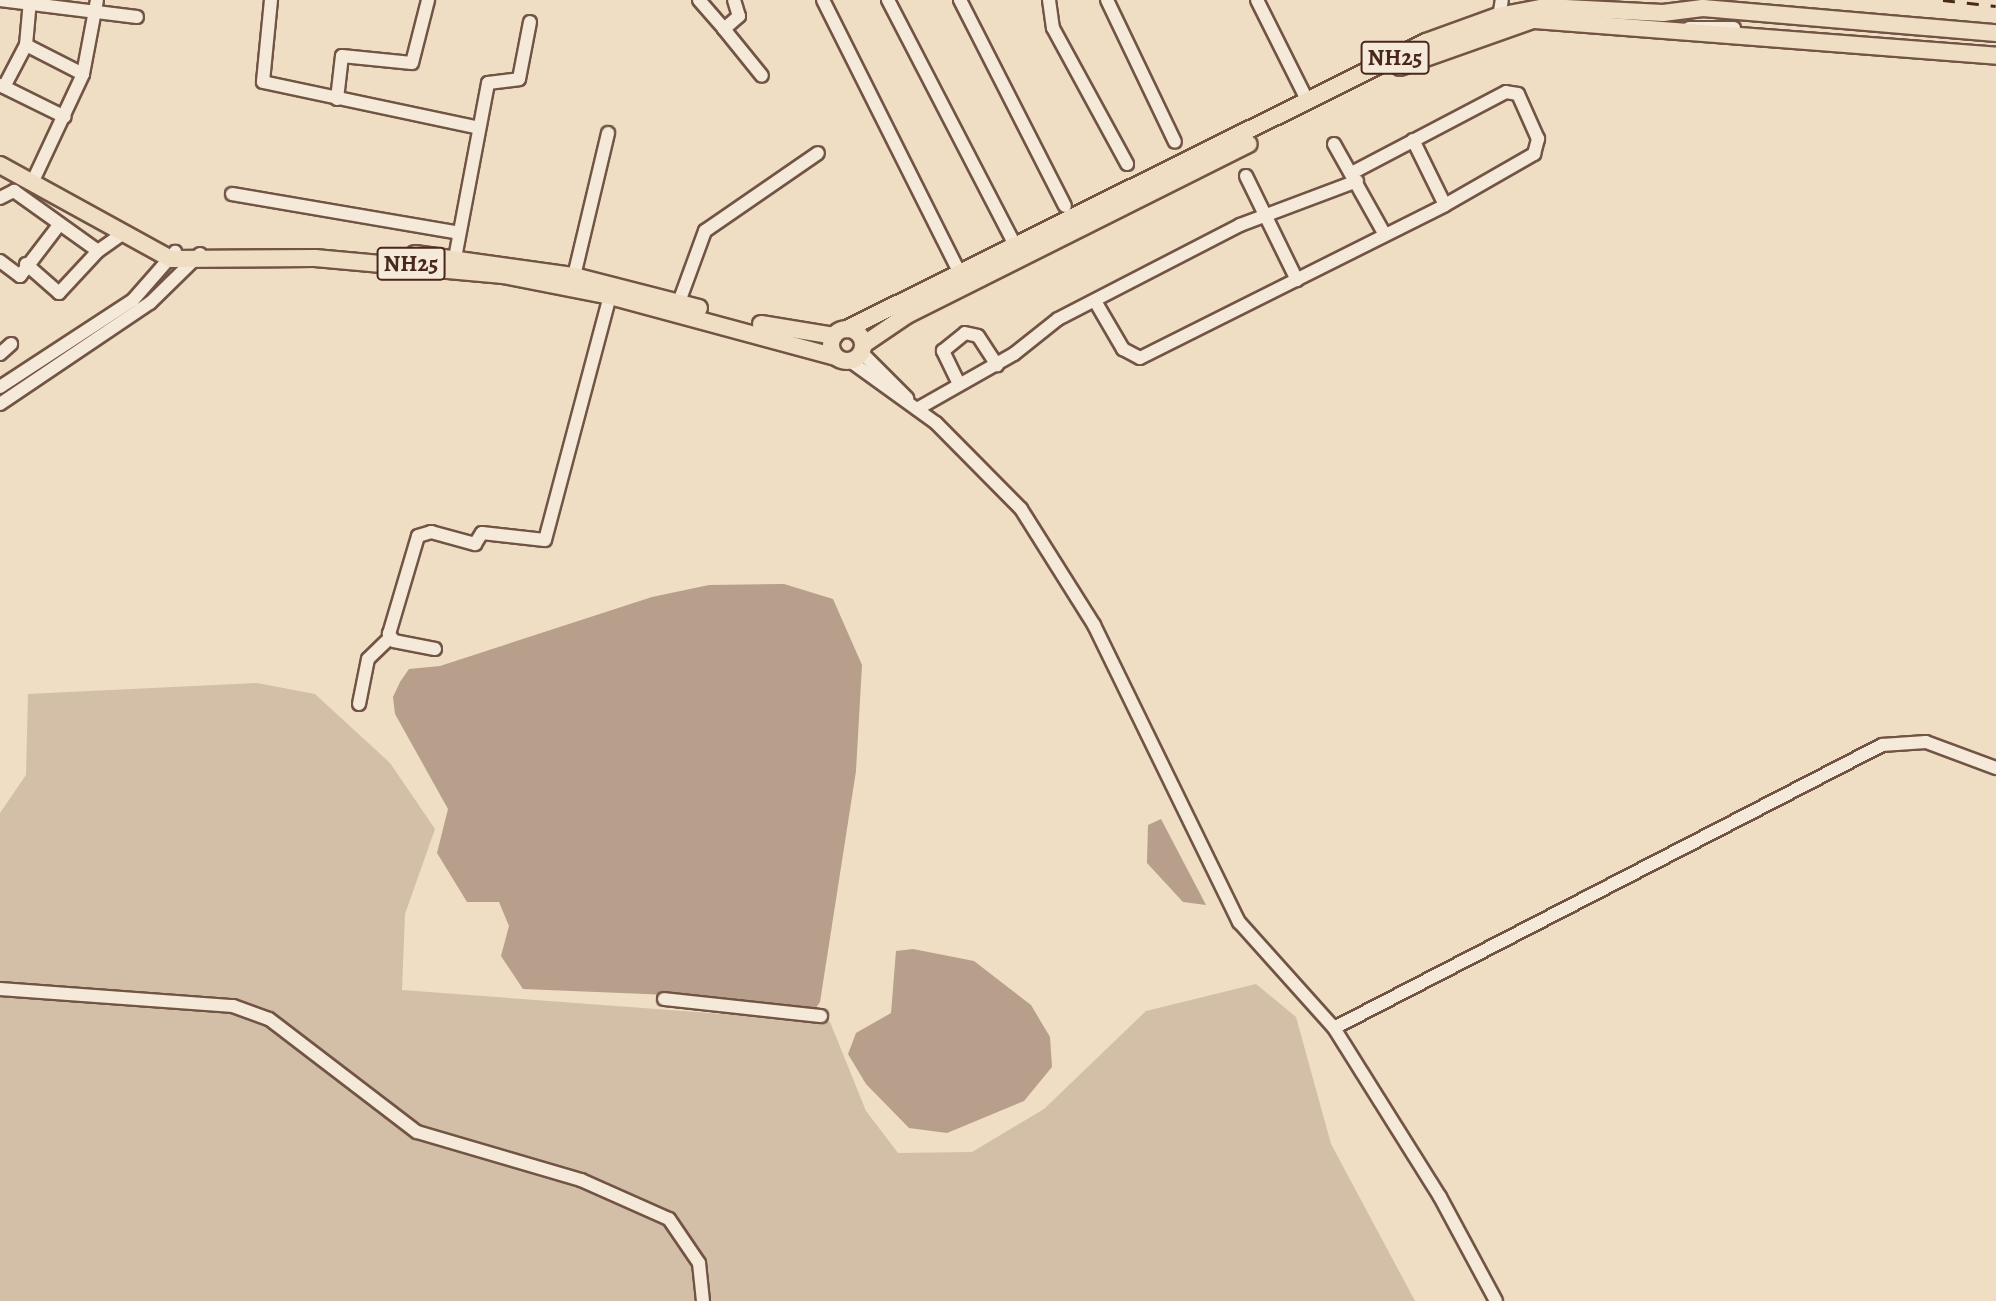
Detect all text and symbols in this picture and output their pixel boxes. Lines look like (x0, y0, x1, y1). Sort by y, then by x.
road number: NH25 (1360, 39, 1430, 78)
road number: NH25 (376, 244, 446, 284)

